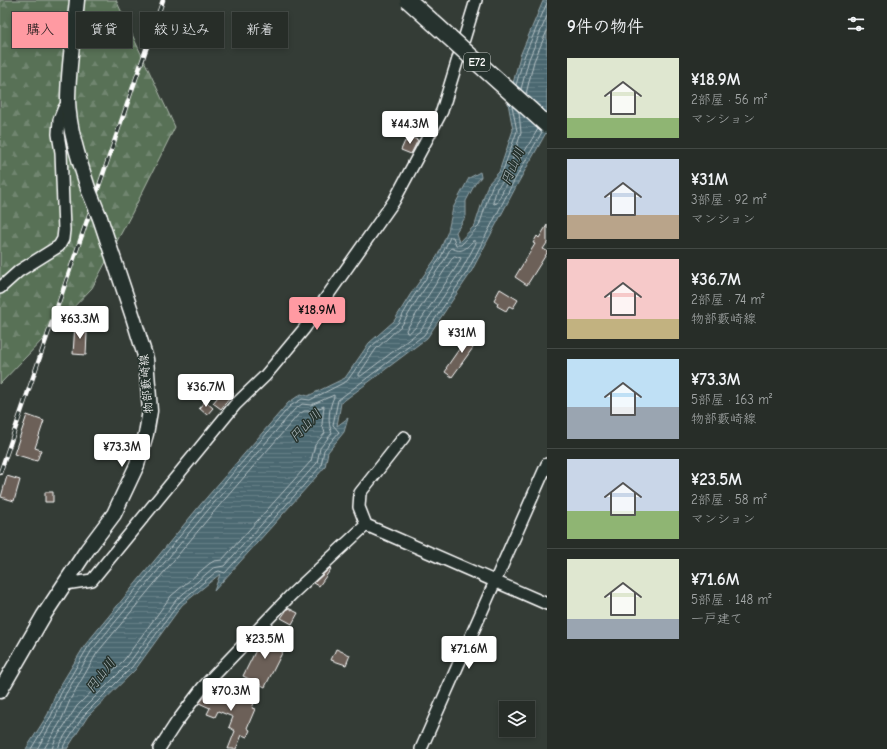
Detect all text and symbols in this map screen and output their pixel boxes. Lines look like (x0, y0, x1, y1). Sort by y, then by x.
chip: 購入 (12, 12, 68, 48)
chip: 賃貸 (76, 12, 132, 48)
chip: 絞り込み (140, 12, 224, 48)
chip: 新着 (232, 12, 288, 48)
icon: filters (845, 13, 867, 35)
text: 9件の物件 (567, 17, 644, 36)
road number: E72 (464, 53, 490, 71)
text: ¥18.9M (691, 70, 740, 89)
icon: home (599, 74, 647, 122)
text: 2部屋 · 56 m² (691, 92, 767, 107)
pin: ¥44.3M (377, 111, 443, 145)
text: マンション (691, 111, 755, 126)
text: ¥44.3M (391, 116, 429, 131)
water label: 円山川 (498, 145, 527, 187)
text: ¥31M (691, 170, 728, 189)
icon: home (599, 175, 647, 223)
text: 3部屋 · 92 m² (691, 192, 767, 207)
text: マンション (691, 211, 755, 226)
text: ¥36.7M (691, 270, 741, 289)
icon: home (599, 275, 647, 323)
text: 2部屋 · 74 m² (691, 292, 765, 307)
pin: ¥18.9M (284, 297, 350, 331)
text: ¥18.9M (298, 302, 336, 317)
pin: ¥63.3M (47, 306, 113, 340)
text: ¥63.3M (61, 311, 99, 326)
text: 物部藪崎線 (691, 311, 756, 326)
pin: ¥31M (438, 320, 486, 354)
text: ¥31M (448, 325, 476, 340)
street label: 物部藪崎線 (136, 353, 156, 415)
text: ¥73.3M (691, 370, 741, 389)
pin: ¥36.7M (173, 374, 239, 408)
icon: home (599, 375, 647, 423)
text: ¥36.7M (187, 379, 225, 394)
text: 5部屋 · 163 m² (691, 392, 772, 407)
water label: 円山川 (286, 406, 324, 445)
text: 物部藪崎線 (691, 411, 756, 426)
pin: ¥73.3M (89, 434, 155, 468)
text: ¥73.3M (103, 439, 141, 454)
text: ¥23.5M (691, 470, 742, 489)
icon: home (599, 475, 647, 523)
text: 2部屋 · 58 m² (691, 492, 767, 507)
text: マンション (691, 511, 755, 526)
text: ¥71.6M (691, 570, 739, 589)
icon: home (599, 575, 647, 623)
text: 5部屋 · 148 m² (691, 592, 771, 607)
text: 一戸建て (691, 611, 743, 626)
pin: ¥23.5M (232, 626, 298, 660)
text: ¥23.5M (245, 631, 285, 646)
pin: ¥71.6M (436, 636, 502, 670)
text: ¥71.6M (451, 641, 488, 656)
water label: 円山川 (83, 655, 118, 695)
pin: ¥70.3M (198, 678, 264, 712)
text: ¥70.3M (212, 683, 250, 698)
map controls (499, 701, 535, 737)
button: layers (499, 701, 535, 737)

